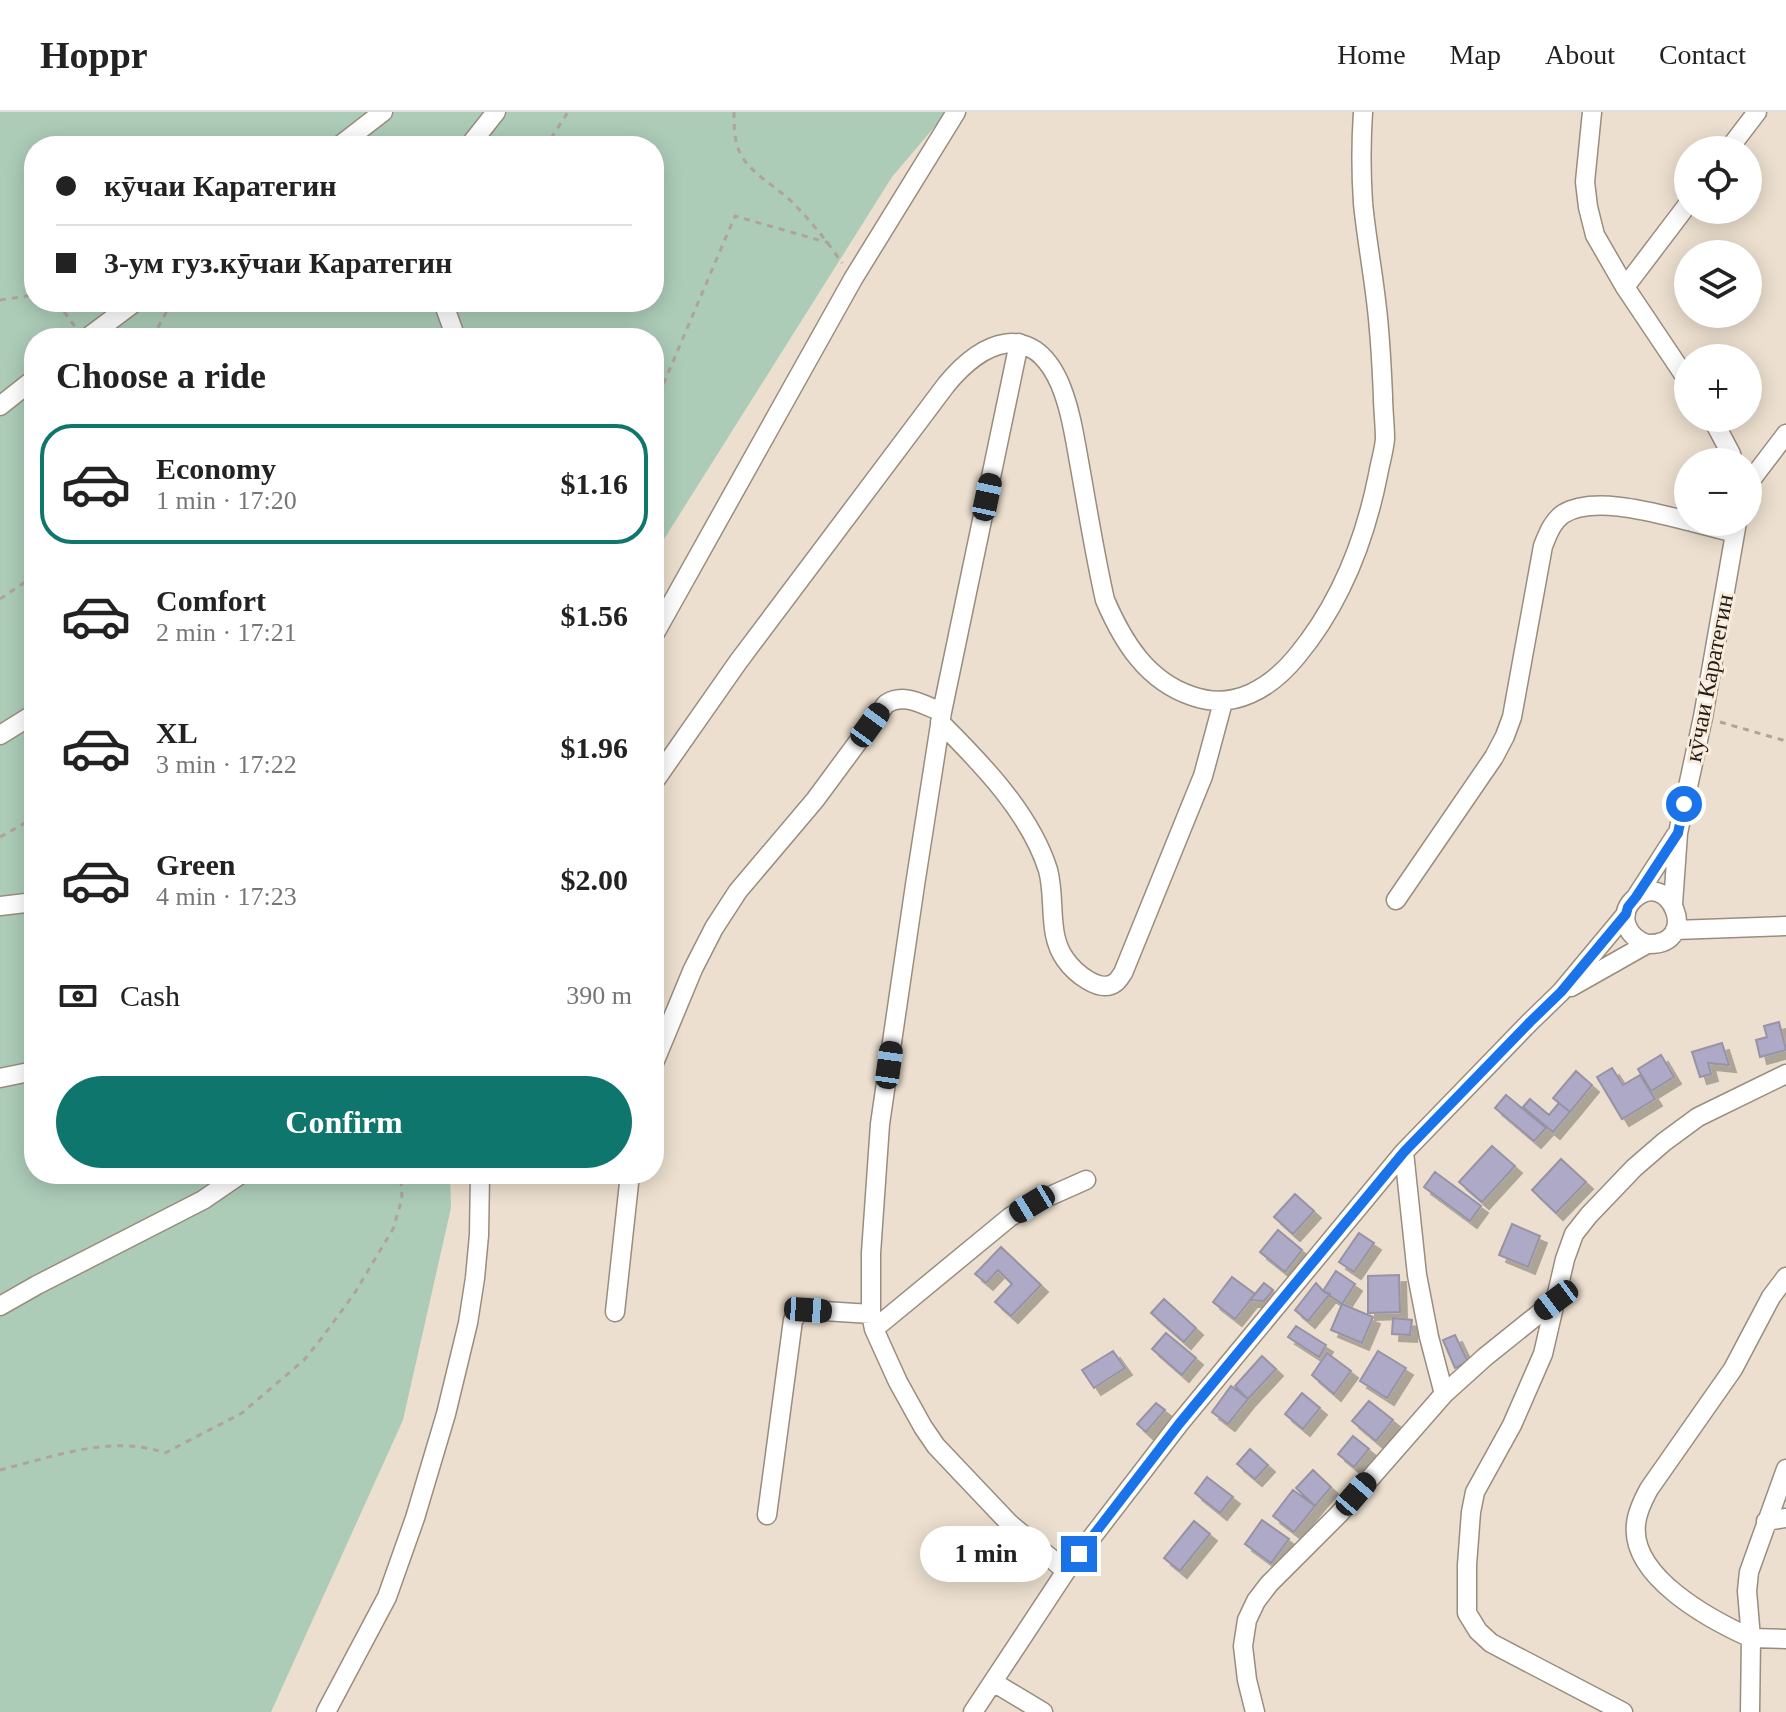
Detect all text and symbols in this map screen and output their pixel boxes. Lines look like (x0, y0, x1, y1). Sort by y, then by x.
text: Hoppr (40, 34, 148, 76)
text: Home (1337, 39, 1406, 70)
text: Map (1450, 39, 1501, 70)
text: About (1545, 39, 1615, 70)
text: Contact (1659, 39, 1746, 70)
map controls (1674, 136, 1762, 536)
button: locate (1674, 136, 1762, 224)
text: кӯчаи Каратегин (104, 169, 337, 202)
button: layers (1674, 240, 1762, 328)
text: 3-ум гуз.кӯчаи Каратегин (104, 246, 452, 279)
button: + (1674, 344, 1762, 432)
text: Choose a ride (56, 356, 266, 396)
icon: car (60, 448, 132, 520)
button: − (1674, 448, 1762, 536)
text: Economy (156, 452, 276, 485)
text: $1.16 (561, 467, 628, 500)
car (970, 471, 1004, 523)
text: 1 min · 17:20 (156, 486, 297, 515)
icon: car (60, 580, 132, 652)
text: Comfort (156, 584, 266, 617)
street label: кӯчаи Каратегин (1680, 592, 1738, 764)
text: $1.56 (561, 599, 628, 632)
text: 2 min · 17:21 (156, 618, 297, 647)
car (846, 699, 894, 751)
icon: car (60, 712, 132, 784)
text: XL (156, 716, 198, 749)
text: $1.96 (561, 731, 628, 764)
text: 3 min · 17:22 (156, 750, 297, 779)
route start (1666, 786, 1702, 822)
icon: car (60, 844, 132, 916)
text: Green (156, 848, 235, 881)
text: $2.00 (561, 863, 628, 896)
text: 4 min · 17:23 (156, 882, 297, 911)
icon: cash (56, 974, 100, 1018)
text: Cash (120, 979, 180, 1012)
text: 390 m (566, 981, 632, 1010)
car (874, 1040, 904, 1090)
button: Confirm (56, 1076, 632, 1168)
car (1005, 1181, 1059, 1227)
car (1530, 1276, 1582, 1324)
car (783, 1296, 833, 1324)
car (1331, 1468, 1381, 1520)
callout: 1 min (919, 1526, 1051, 1582)
route end (1061, 1536, 1097, 1572)
text: 1 min (955, 1539, 1017, 1568)

